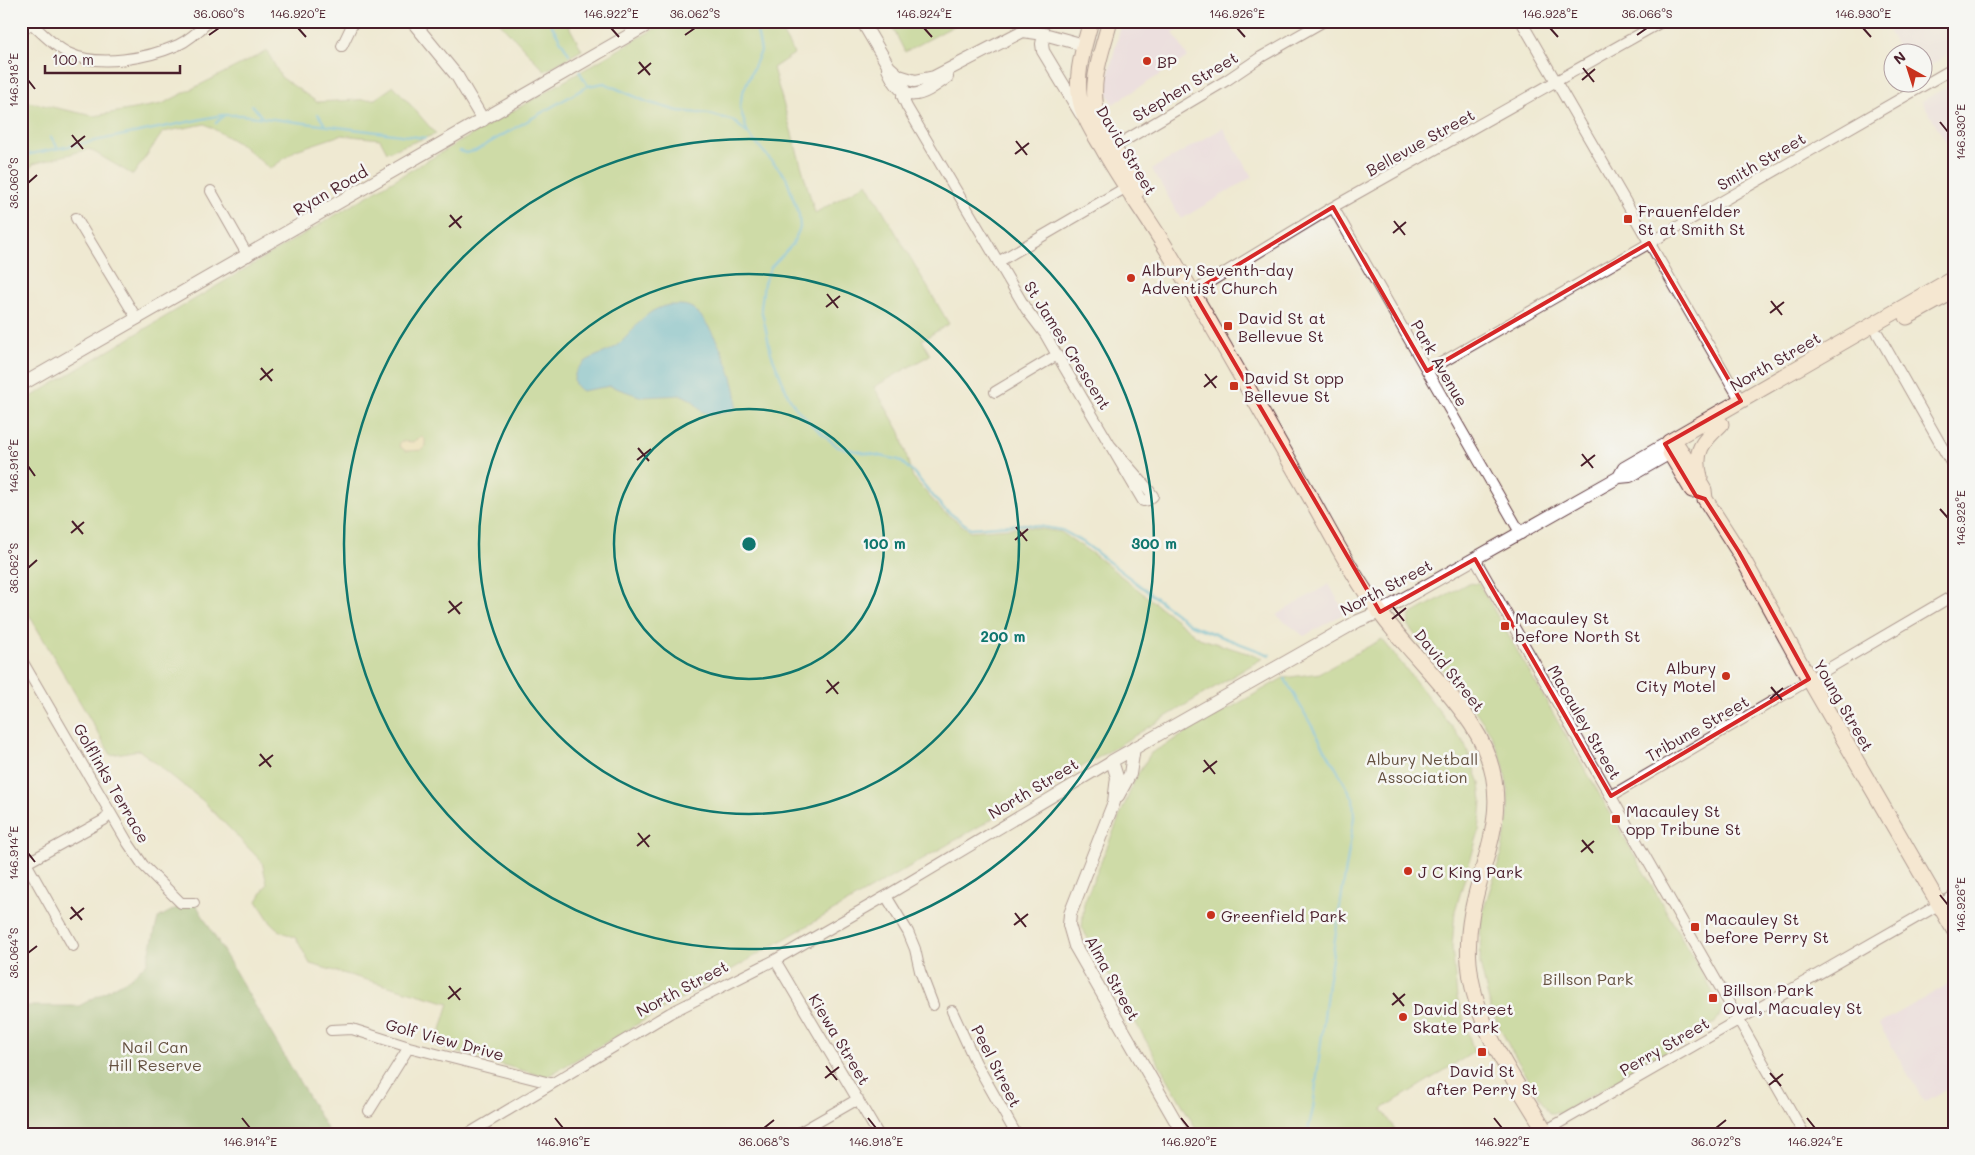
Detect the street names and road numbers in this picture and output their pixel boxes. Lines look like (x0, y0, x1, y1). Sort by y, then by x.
street label: Stephen Street (1128, 46, 1242, 126)
street label: David Street (1092, 102, 1162, 198)
street label: Bellevue Street (1362, 103, 1478, 181)
street label: Smith Street (1713, 127, 1809, 195)
street label: Ryan Road (289, 160, 371, 220)
street label: St James Crescent (1020, 277, 1116, 413)
street label: Park Avenue (1407, 316, 1473, 410)
street label: North Street (1726, 327, 1824, 395)
street label: North Street (1336, 554, 1436, 620)
street label: David Street (1410, 624, 1490, 716)
street label: Young Street (1809, 655, 1879, 755)
street label: Macauley Street (1544, 661, 1626, 783)
street label: Tribune Street (1642, 690, 1752, 766)
street label: Golflinks Terrace (69, 719, 155, 847)
street label: North Street (984, 753, 1082, 823)
street label: Alma Street (1081, 932, 1145, 1024)
street label: North Street (632, 955, 732, 1021)
street label: Kiewa Street (804, 989, 876, 1089)
street label: Perry Street (1615, 1012, 1713, 1080)
street label: Golf View Drive (384, 1013, 506, 1065)
street label: Peel Street (967, 1021, 1027, 1111)

